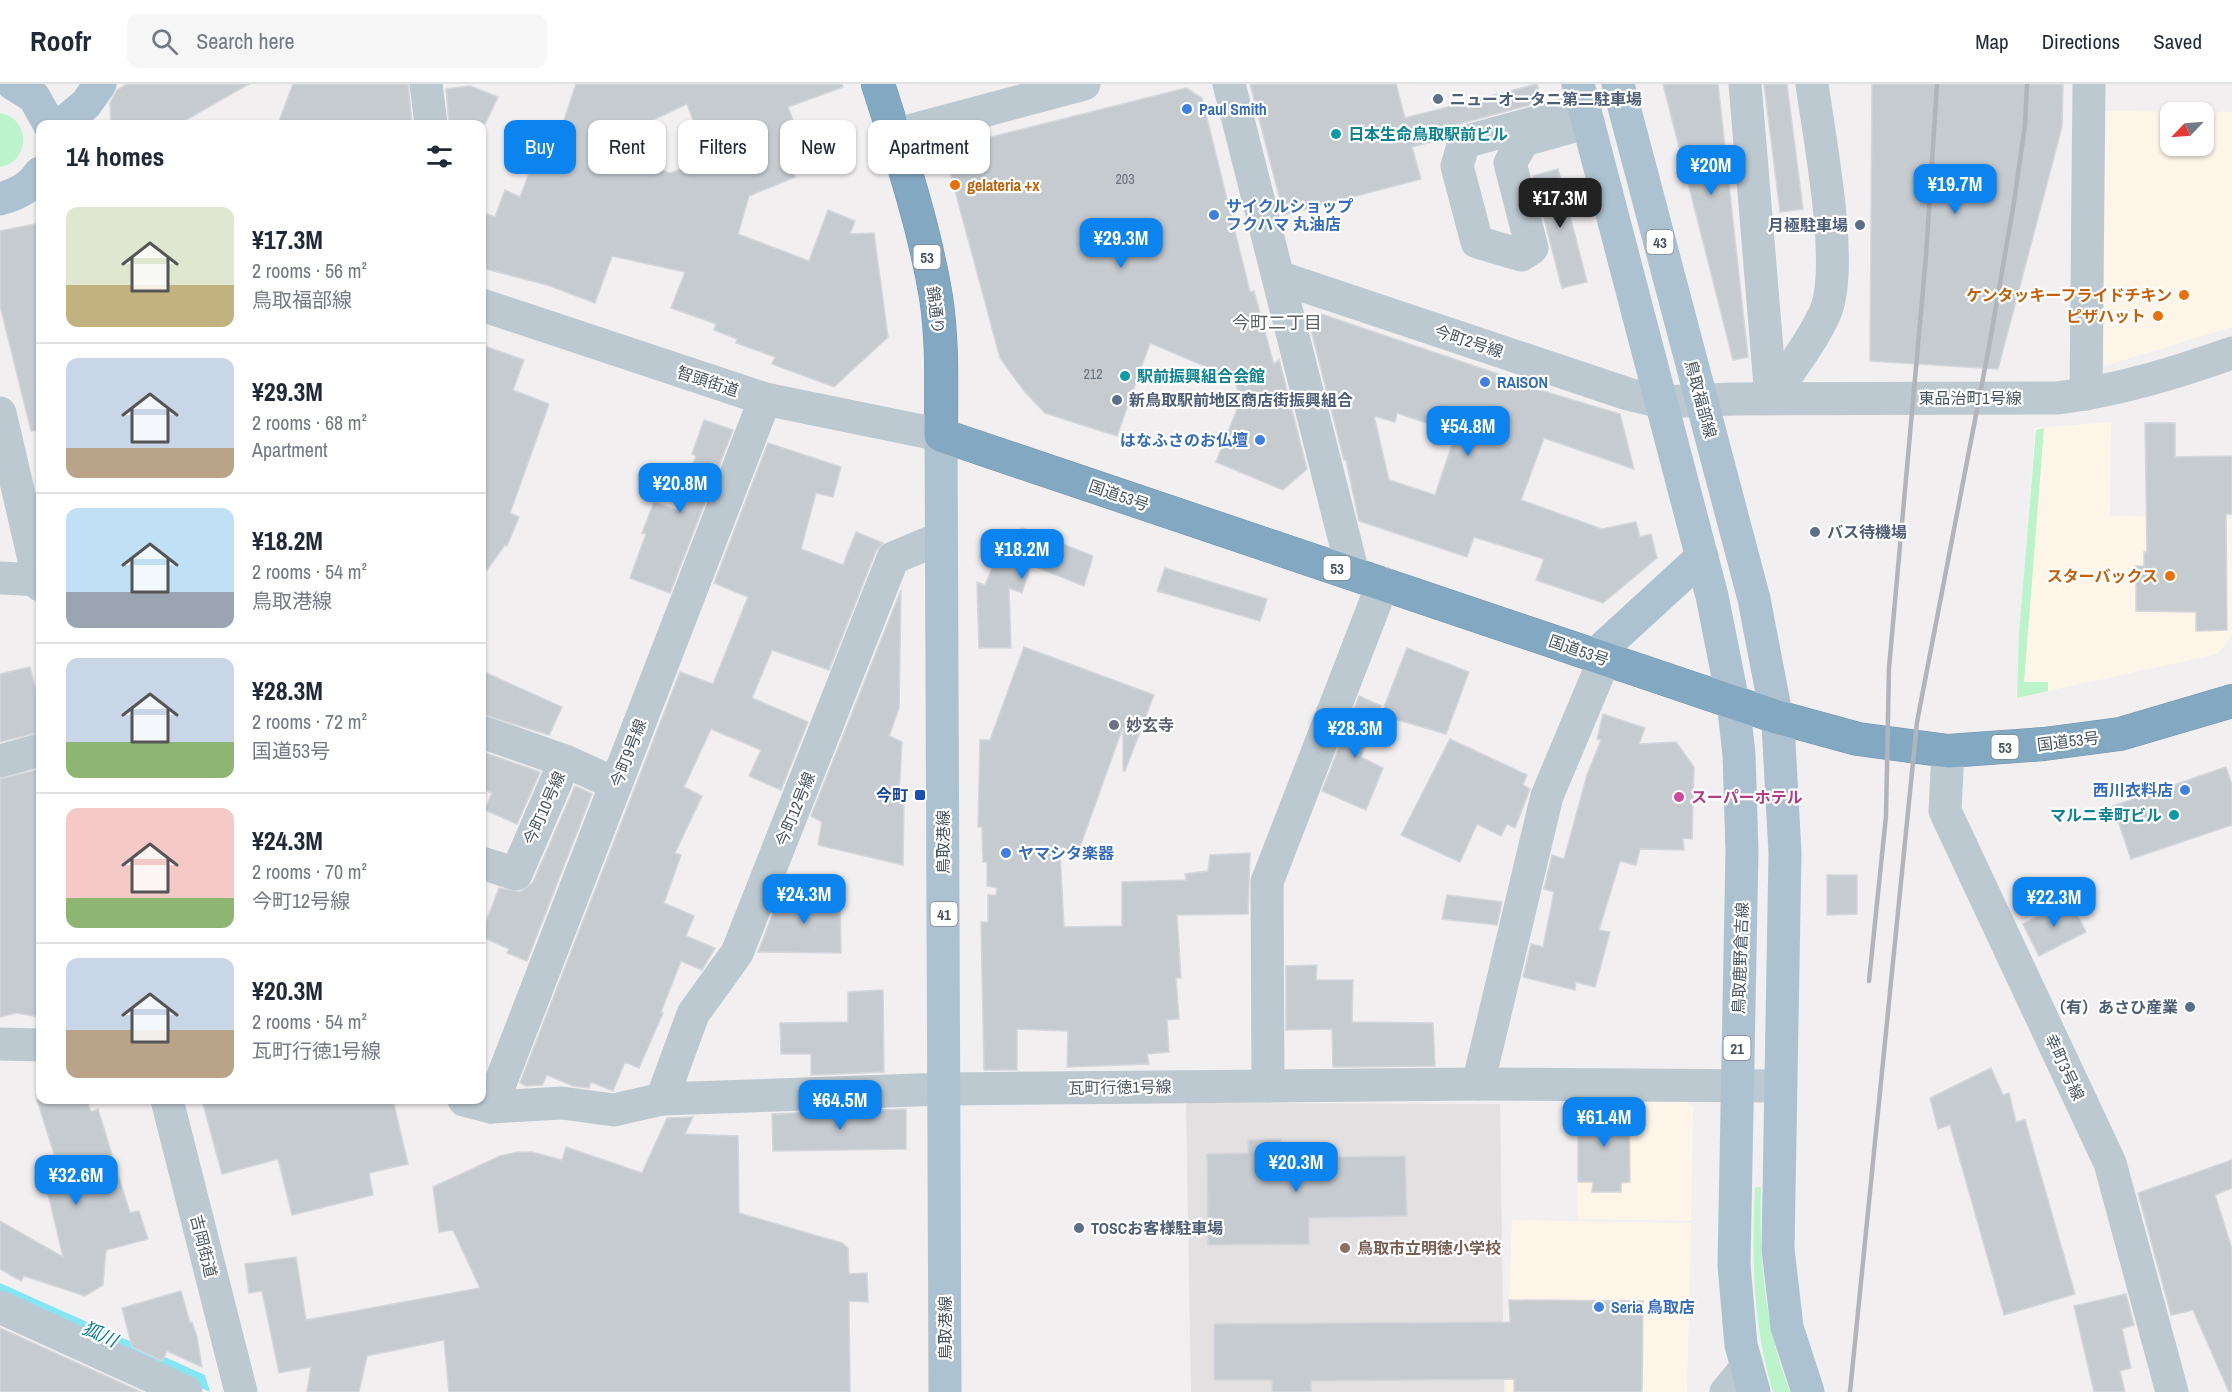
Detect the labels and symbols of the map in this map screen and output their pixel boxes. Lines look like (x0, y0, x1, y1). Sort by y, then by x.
place label: ニューオータニ第二駐車場 (1450, 88, 1642, 110)
marker: ニューオータニ第二駐車場 (1431, 92, 1445, 106)
place label: Paul Smith (1199, 98, 1267, 120)
marker: Paul Smith (1180, 102, 1194, 116)
north arrow (2160, 102, 2214, 156)
place label: 日本生命鳥取駅前ビル (1348, 123, 1508, 145)
marker: 日本生命鳥取駅前ビル (1329, 127, 1343, 141)
pin: ¥20M (1675, 145, 1747, 196)
pin: ¥19.7M (1906, 164, 2004, 215)
house number: 203 (1115, 170, 1135, 188)
place label: gelateria +x (967, 174, 1040, 196)
marker: gelateria +x (948, 178, 962, 192)
pin: ¥17.3M (1511, 178, 1609, 229)
place label: サイクルショップ フクハマ 丸油店 (1226, 195, 1353, 235)
marker: サイクルショップ フクハマ 丸油店 (1207, 208, 1221, 222)
place label: 月極駐車場 (1768, 214, 1848, 236)
pin: ¥29.3M (1072, 218, 1170, 269)
marker: 月極駐車場 (1853, 218, 1867, 232)
road number: 43 (1646, 230, 1674, 254)
road number: 53 (914, 245, 940, 269)
place label: ケンタッキーフライドチキン (1966, 284, 2172, 306)
street label: 錦通り (922, 285, 950, 335)
marker: ケンタッキーフライドチキン (2177, 288, 2191, 302)
place label: ピザハット (2066, 305, 2146, 327)
marker: ピザハット (2151, 309, 2165, 323)
district label: 今町二丁目 (1232, 310, 1322, 335)
street label: 今町2号線 (1432, 320, 1506, 362)
street label: 鳥取福部線 (1680, 358, 1722, 440)
street label: 智頭街道 (674, 361, 742, 401)
house number: 212 (1083, 365, 1103, 383)
place label: 駅前振興組合会館 (1137, 365, 1265, 387)
marker: 駅前振興組合会館 (1118, 369, 1132, 383)
place label: RAISON (1497, 371, 1548, 393)
marker: RAISON (1478, 375, 1492, 389)
street label: 東品治町1号線 (1918, 387, 2022, 409)
place label: 新鳥取駅前地区商店街振興組合 (1129, 389, 1353, 411)
marker: 新鳥取駅前地区商店街振興組合 (1110, 393, 1124, 407)
pin: ¥54.8M (1419, 406, 1517, 457)
place label: はなふさのお仏壇 (1120, 429, 1248, 451)
marker: はなふさのお仏壇 (1253, 433, 1267, 447)
pin: ¥20.8M (631, 463, 729, 514)
street label: 国道53号 (1086, 474, 1152, 516)
place label: バス待機場 (1827, 521, 1907, 543)
marker: バス待機場 (1808, 525, 1822, 539)
pin: ¥18.2M (973, 529, 1071, 580)
road number: 53 (1324, 556, 1350, 580)
place label: スターバックス (2047, 565, 2158, 587)
marker: スターバックス (2163, 569, 2177, 583)
street label: 国道53号 (1546, 629, 1612, 671)
pin: ¥28.3M (1306, 708, 1404, 759)
place label: 妙玄寺 (1126, 714, 1174, 736)
street label: 今町9号線 (605, 716, 651, 790)
marker: 妙玄寺 (1107, 718, 1121, 732)
street label: 国道53号 (2036, 726, 2100, 756)
road number: 53 (1992, 735, 2018, 759)
street label: 今町10号線 (518, 768, 570, 848)
street label: 今町12号線 (770, 768, 820, 850)
place label: 西川衣料店 (2093, 779, 2173, 801)
marker: 西川衣料店 (2178, 783, 2192, 797)
place label: 今町 (876, 784, 908, 806)
place label: スーパーホテル (1691, 786, 1803, 808)
marker: 今町 (913, 788, 927, 802)
marker: スーパーホテル (1672, 790, 1686, 804)
place label: マルニ幸町ビル (2050, 804, 2162, 826)
marker: マルニ幸町ビル (2167, 808, 2181, 822)
street label: 鳥取港線 (932, 810, 954, 874)
place label: ヤマシタ楽器 (1018, 842, 1115, 864)
marker: ヤマシタ楽器 (999, 846, 1013, 860)
pin: ¥24.3M (755, 874, 853, 925)
pin: ¥22.3M (2005, 877, 2103, 928)
road number: 41 (930, 902, 958, 926)
street label: 鳥取鹿野倉吉線 (1727, 902, 1753, 1014)
place label: （有）あさひ産業 (2050, 996, 2178, 1018)
marker: （有）あさひ産業 (2183, 1000, 2197, 1014)
street label: 幸町3号線 (2040, 1030, 2090, 1104)
road number: 21 (1724, 1036, 1750, 1060)
street label: 瓦町行徳1号線 (1068, 1075, 1172, 1099)
pin: ¥64.5M (791, 1080, 889, 1131)
pin: ¥61.4M (1555, 1097, 1653, 1148)
pin: ¥20.3M (1247, 1142, 1345, 1193)
pin: ¥32.6M (27, 1155, 125, 1206)
street label: 吉岡街道 (186, 1212, 222, 1280)
place label: TOSCお客様駐車場 (1091, 1217, 1223, 1239)
marker: TOSCお客様駐車場 (1072, 1221, 1086, 1235)
place label: 鳥取市立明徳小学校 (1357, 1237, 1501, 1259)
marker: 鳥取市立明徳小学校 (1338, 1241, 1352, 1255)
street label: 鳥取港線 (934, 1296, 956, 1360)
place label: Seria 鳥取店 (1611, 1296, 1695, 1318)
marker: Seria 鳥取店 (1592, 1300, 1606, 1314)
water label: 狐川 (78, 1315, 123, 1354)

